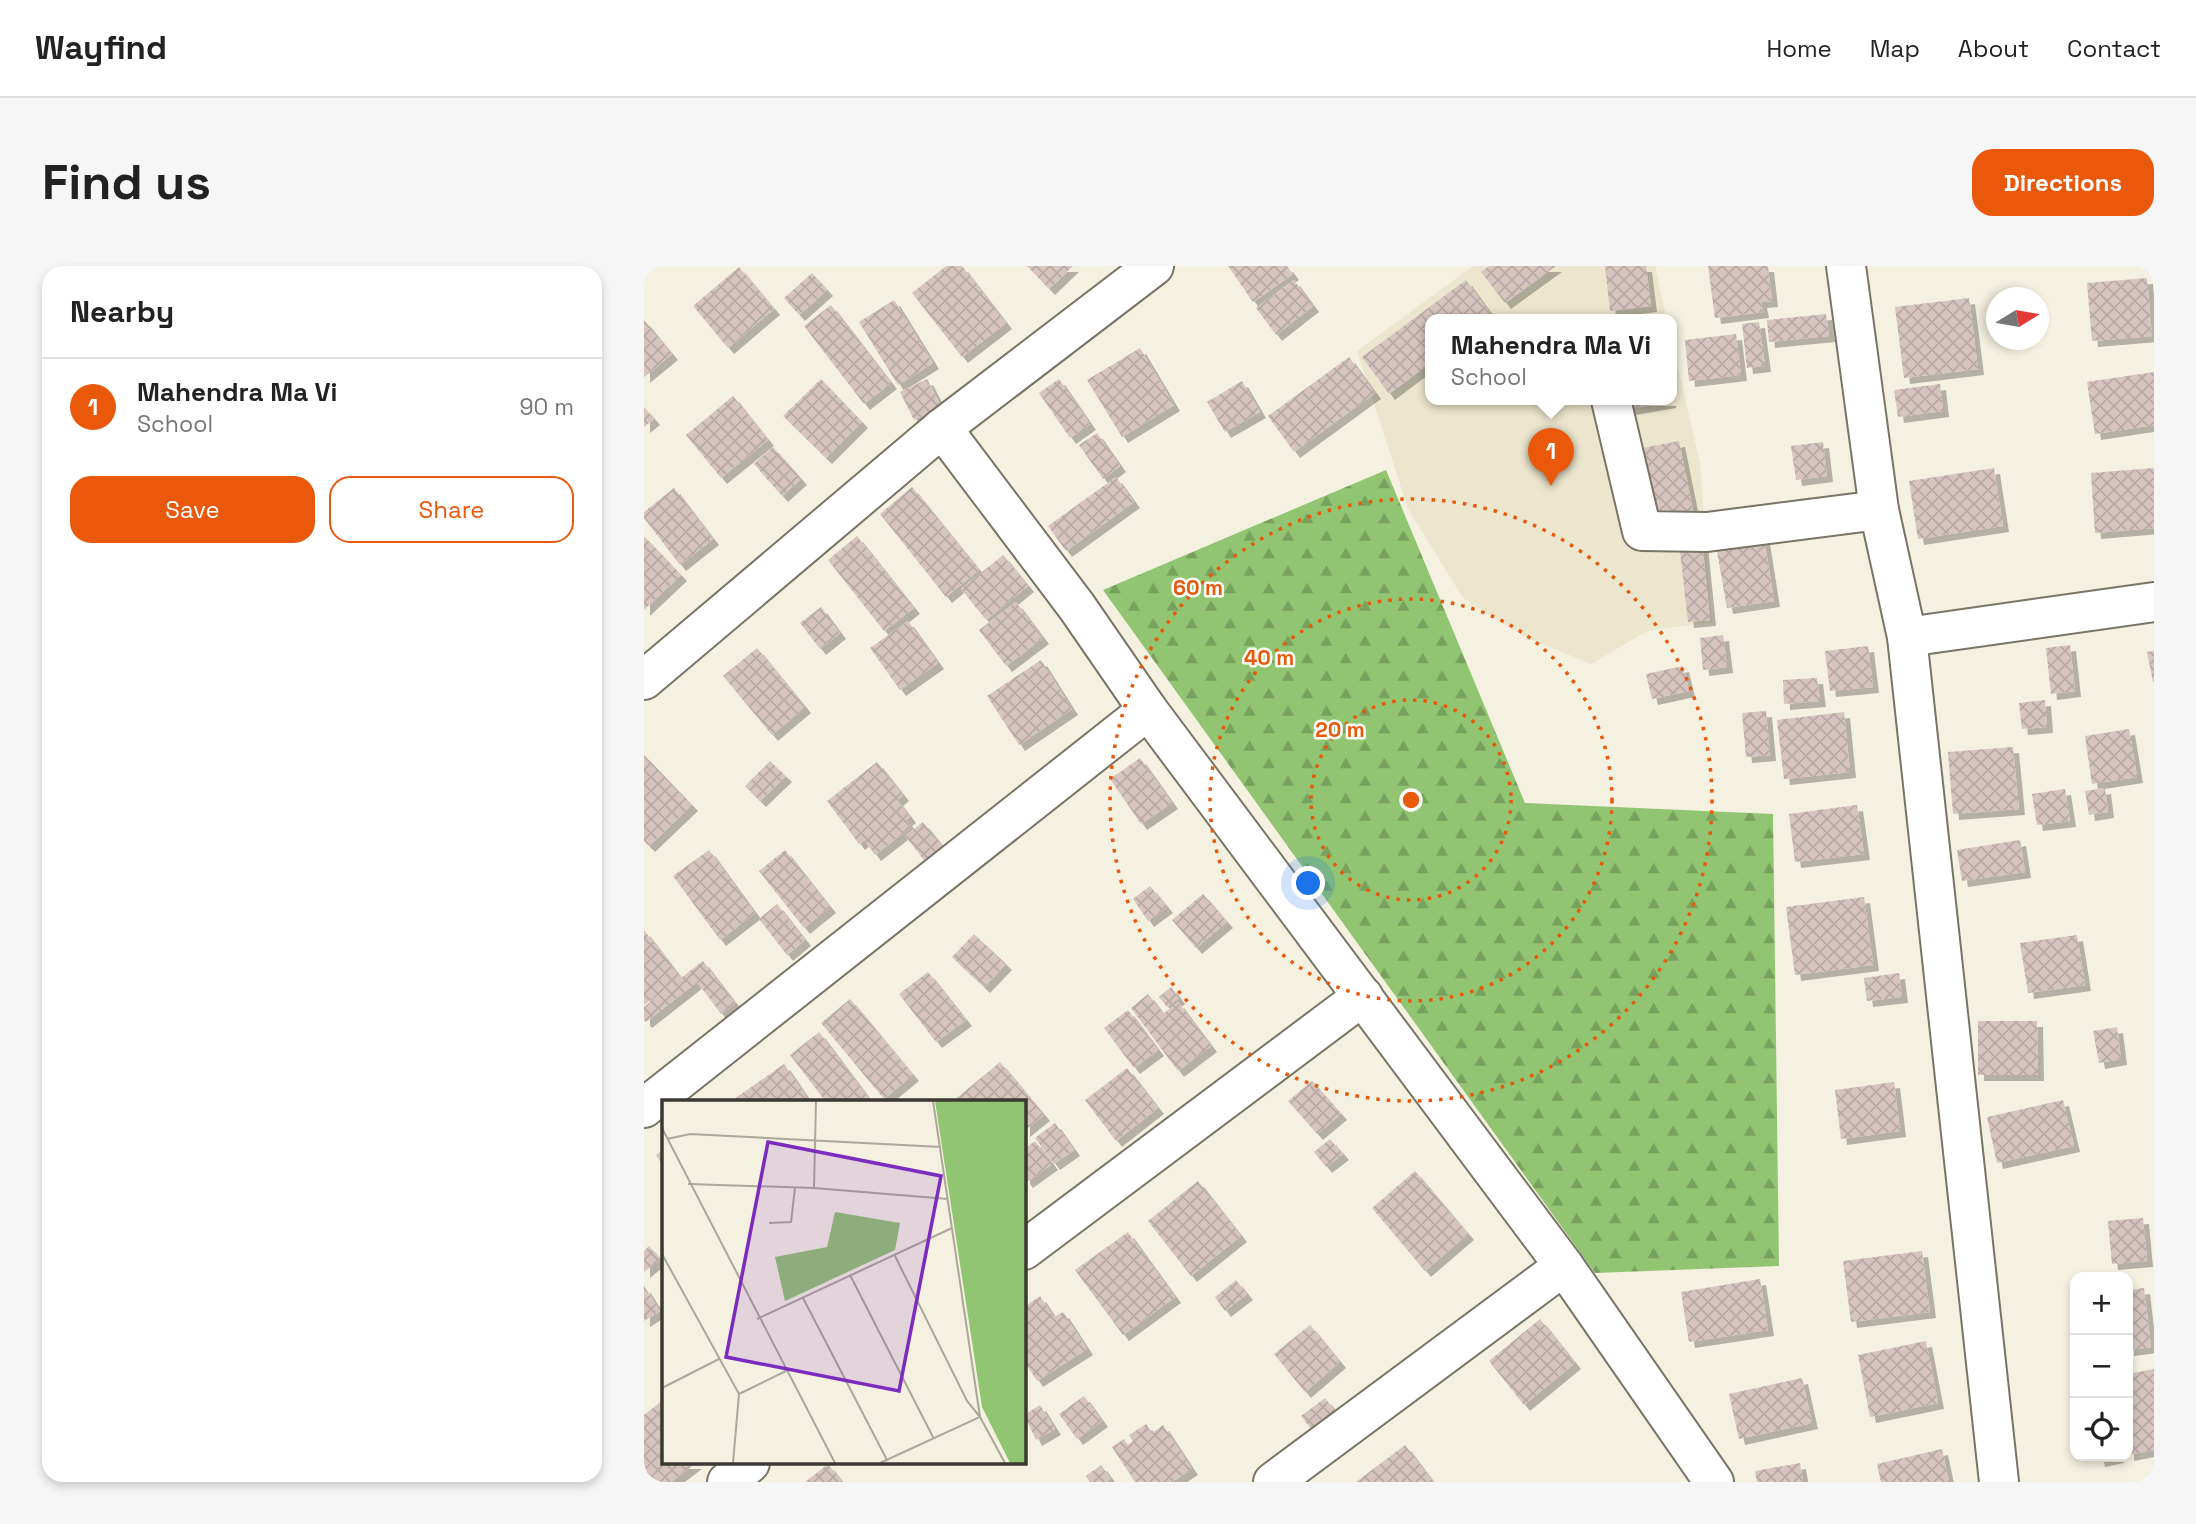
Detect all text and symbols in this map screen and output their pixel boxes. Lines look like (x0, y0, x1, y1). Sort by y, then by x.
text: Wayfind (35, 27, 167, 69)
text: Home (1766, 33, 1832, 64)
text: Map (1870, 33, 1920, 64)
text: About (1958, 33, 2029, 64)
text: Contact (2067, 33, 2161, 64)
button: Directions (1972, 149, 2154, 216)
text: Find us (42, 151, 211, 213)
north arrow (1986, 287, 2049, 350)
text: Nearby (70, 292, 174, 331)
popup (1425, 314, 1677, 405)
text: Mahendra Ma Vi (1451, 328, 1651, 362)
text: School (1451, 362, 1527, 392)
text: Mahendra Ma Vi (137, 375, 337, 409)
text: 1 (88, 392, 98, 422)
text: 90 m (519, 392, 574, 422)
text: School (137, 409, 213, 439)
pin: 1 (1528, 428, 1574, 486)
button: Save (70, 476, 315, 543)
button: Share (329, 476, 574, 543)
text: 60 m (1173, 574, 1223, 601)
text: 40 m (1244, 644, 1294, 671)
text: 20 m (1315, 716, 1365, 743)
centre of rings (1399, 788, 1423, 812)
your location (1291, 866, 1325, 900)
inset map (662, 1100, 1026, 1464)
map controls (2070, 1272, 2133, 1461)
button: + (2070, 1272, 2133, 1335)
button: − (2070, 1335, 2133, 1398)
button: locate (2070, 1398, 2133, 1461)

